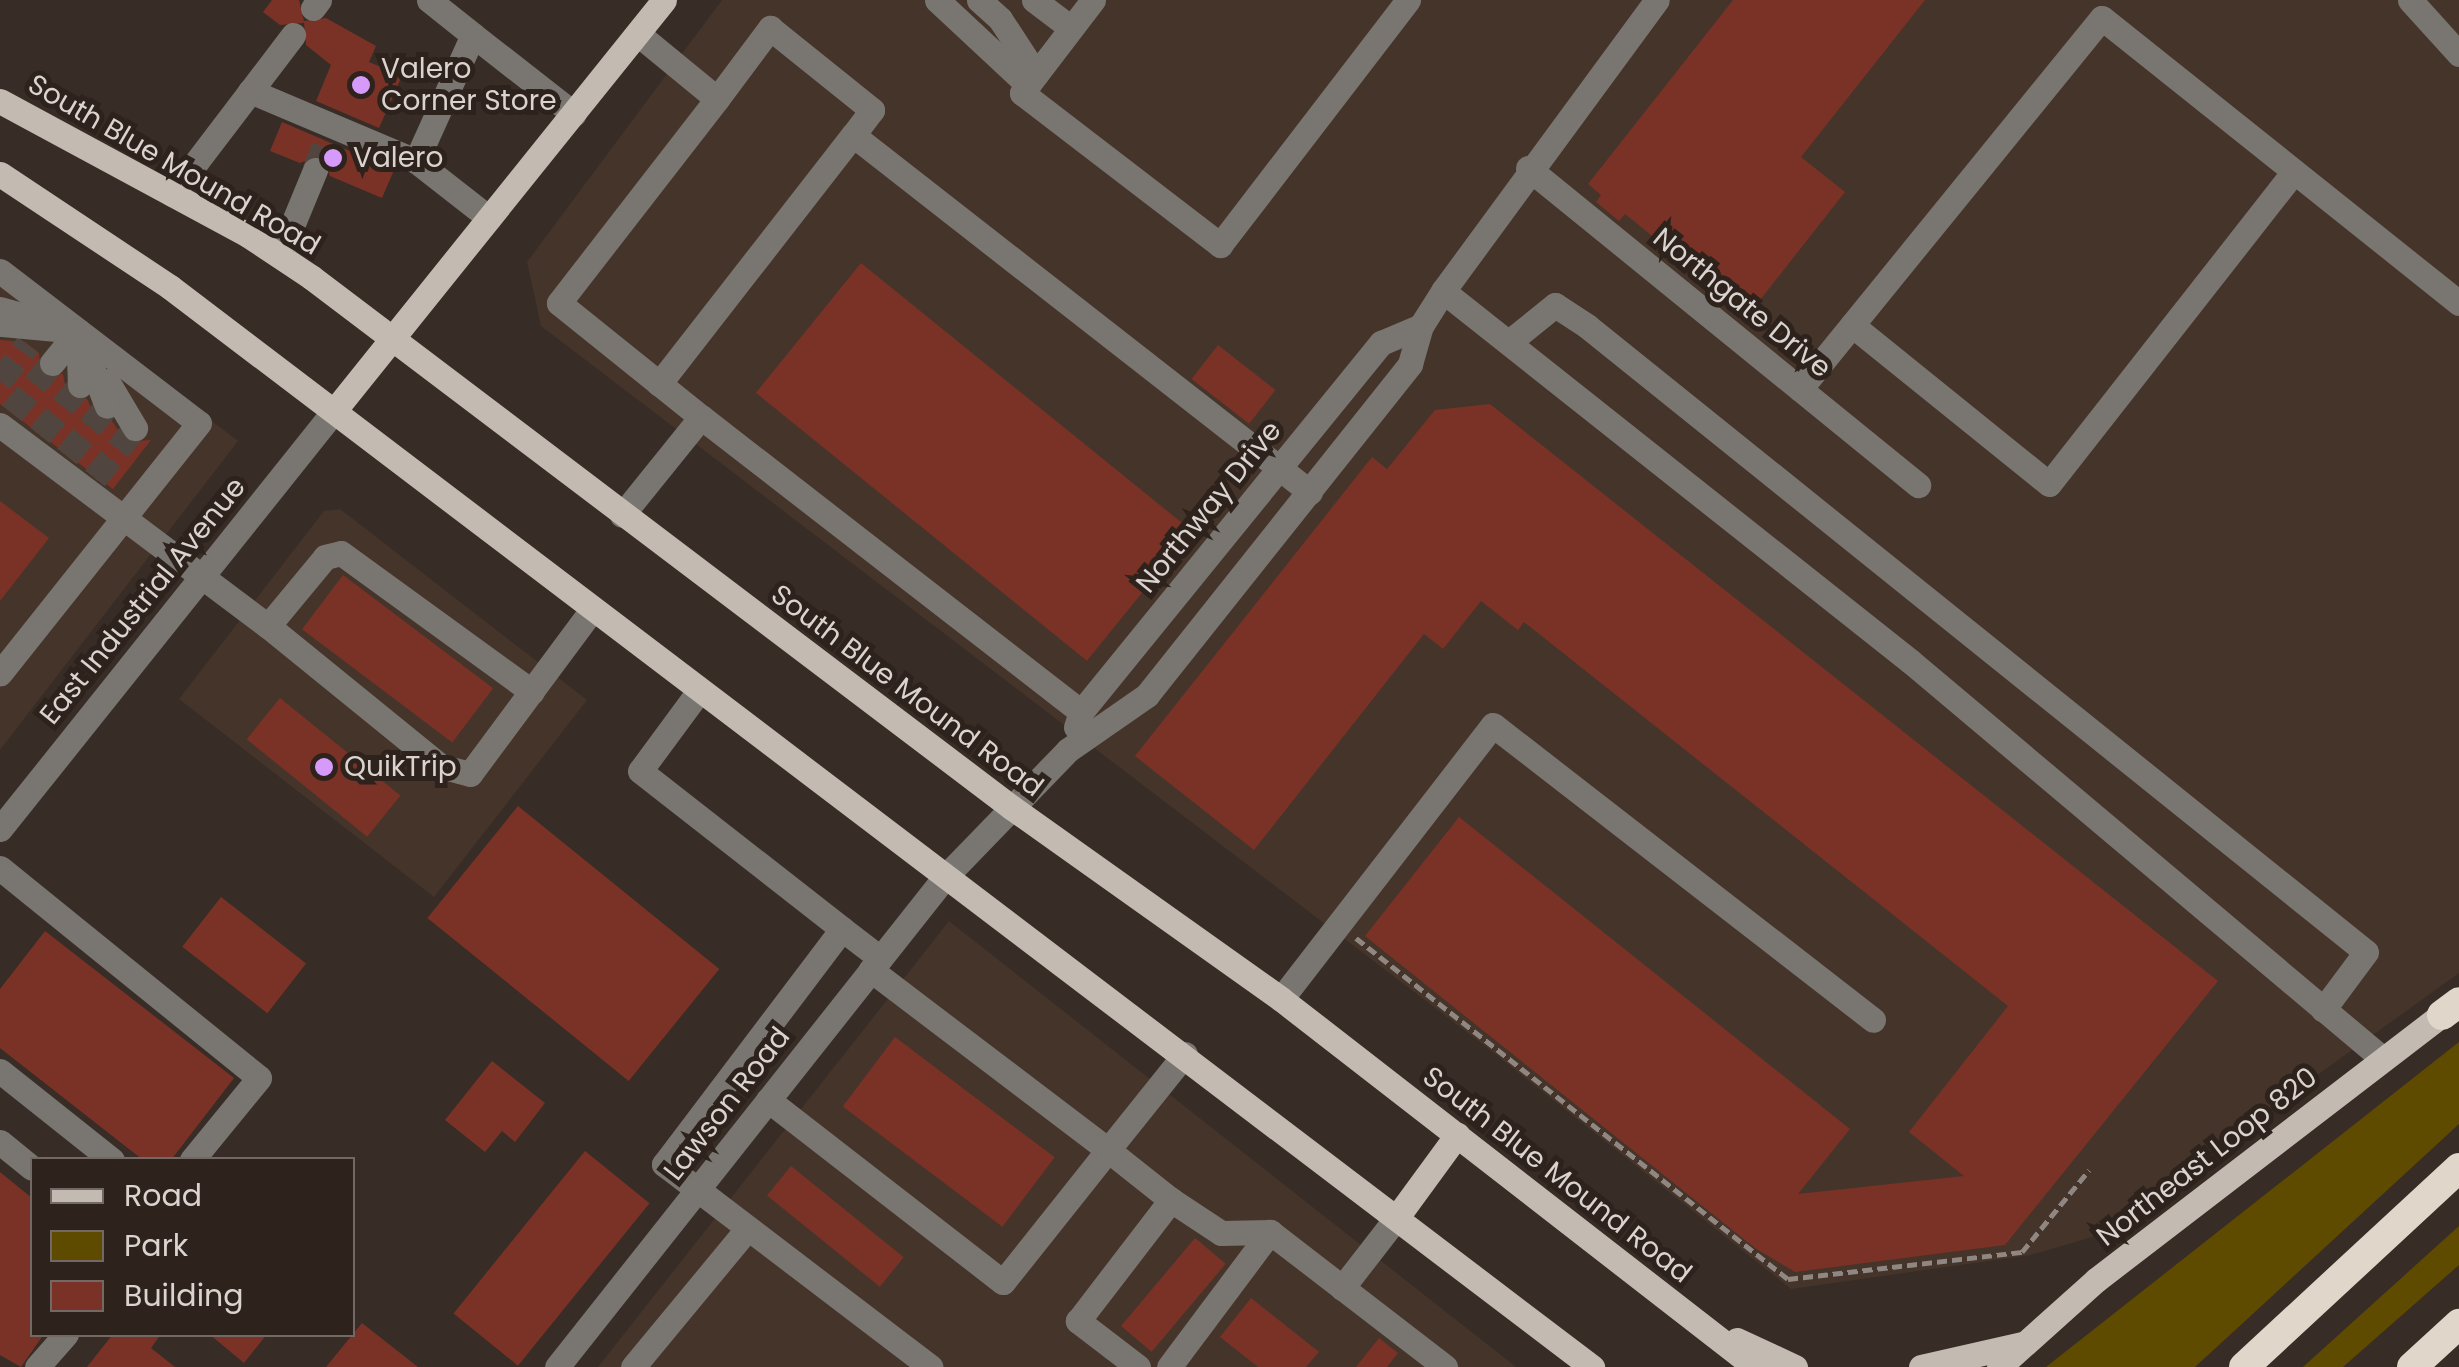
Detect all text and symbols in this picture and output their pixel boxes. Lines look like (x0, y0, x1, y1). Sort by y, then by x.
place label: Valero Corner Store (381, 52, 557, 118)
street label: South Blue Mound Road (22, 68, 326, 262)
marker: Valero Corner Store (350, 74, 372, 96)
place label: Valero (353, 141, 443, 175)
marker: Valero (322, 147, 344, 169)
street label: Northgate Drive (1646, 221, 1838, 385)
street label: Northway Drive (1129, 414, 1289, 600)
street label: East Industrial Avenue (33, 471, 253, 731)
street label: South Blue Mound Road (764, 578, 1050, 804)
place label: QuikTrip (344, 750, 457, 784)
marker: QuikTrip (313, 756, 335, 778)
street label: Lawson Road (657, 1021, 797, 1187)
street label: South Blue Mound Road (1416, 1060, 1698, 1290)
street label: Northeast Loop 820 (2090, 1061, 2324, 1253)
legend (30, 1157, 355, 1337)
text: Road (124, 1174, 202, 1217)
text: Park (124, 1224, 188, 1267)
text: Building (124, 1274, 244, 1317)

